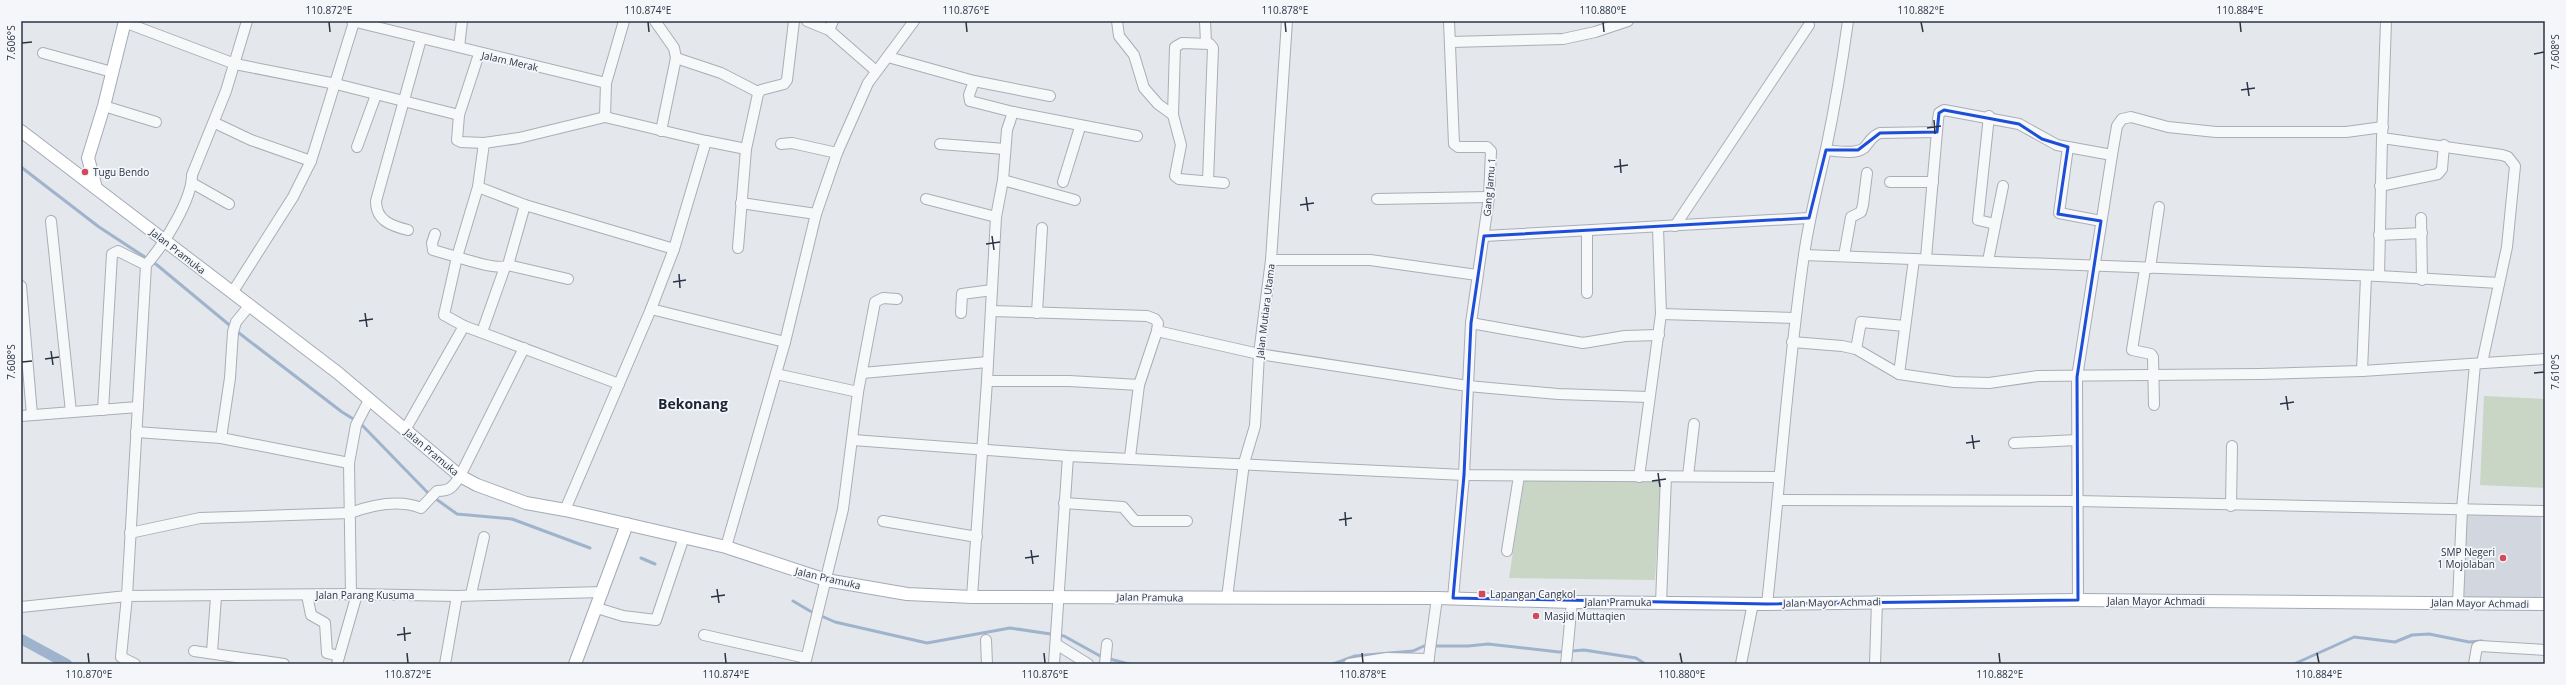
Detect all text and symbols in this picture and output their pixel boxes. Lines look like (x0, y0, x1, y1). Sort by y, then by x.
text: 110.872°E (306, 3, 352, 17)
text: 110.874°E (625, 3, 671, 17)
text: 110.876°E (943, 3, 989, 17)
text: 110.878°E (1262, 3, 1308, 17)
text: 110.880°E (1580, 3, 1626, 17)
text: 110.882°E (1898, 3, 1944, 17)
text: 110.884°E (2217, 3, 2263, 17)
text: 7.606°S (4, 25, 18, 61)
text: 7.608°S (2548, 34, 2562, 70)
street label: Jalam Merak (479, 47, 540, 74)
street label: Gang Jamu 1 (1479, 157, 1499, 217)
place label: Tugu Bendo (93, 165, 149, 179)
marker: Tugu Bendo (80, 167, 90, 177)
street label: Jalan Pramuka (147, 224, 209, 277)
street label: Jalan Mutiara Utama (1252, 263, 1278, 360)
text: 7.608°S (4, 344, 18, 380)
text: 7.610°S (2548, 354, 2562, 390)
district label: Bekonang (658, 394, 728, 413)
street label: Jalan Pramuka (401, 424, 462, 479)
place label: SMP Negeri 1 Mojolaban (2437, 545, 2495, 571)
marker: SMP Negeri 1 Mojolaban (2498, 553, 2508, 563)
street label: Jalan Pramuka (793, 563, 862, 592)
place label: Lapangan Cangkol (1490, 587, 1576, 601)
street label: Jalan Parang Kusuma (315, 588, 414, 602)
street label: Jalan Pramuka (1115, 589, 1184, 605)
marker: Lapangan Cangkol (1477, 589, 1487, 599)
street label: Jalan Mayor Achmadi (1782, 594, 1881, 610)
street label: Jalan Mayor Achmadi (2106, 594, 2205, 608)
street label: Jalan Pramuka (1584, 595, 1651, 609)
street label: Jalan Mayor Achmadi (2430, 595, 2529, 611)
place label: Masjid Muttaqien (1544, 609, 1625, 623)
marker: Masjid Muttaqien (1531, 611, 1541, 621)
text: 110.870°E (66, 667, 112, 681)
text: 110.872°E (385, 667, 431, 681)
text: 110.874°E (703, 667, 749, 681)
text: 110.876°E (1022, 667, 1068, 681)
text: 110.878°E (1340, 667, 1386, 681)
text: 110.880°E (1659, 667, 1705, 681)
text: 110.882°E (1977, 667, 2023, 681)
text: 110.884°E (2296, 667, 2342, 681)

